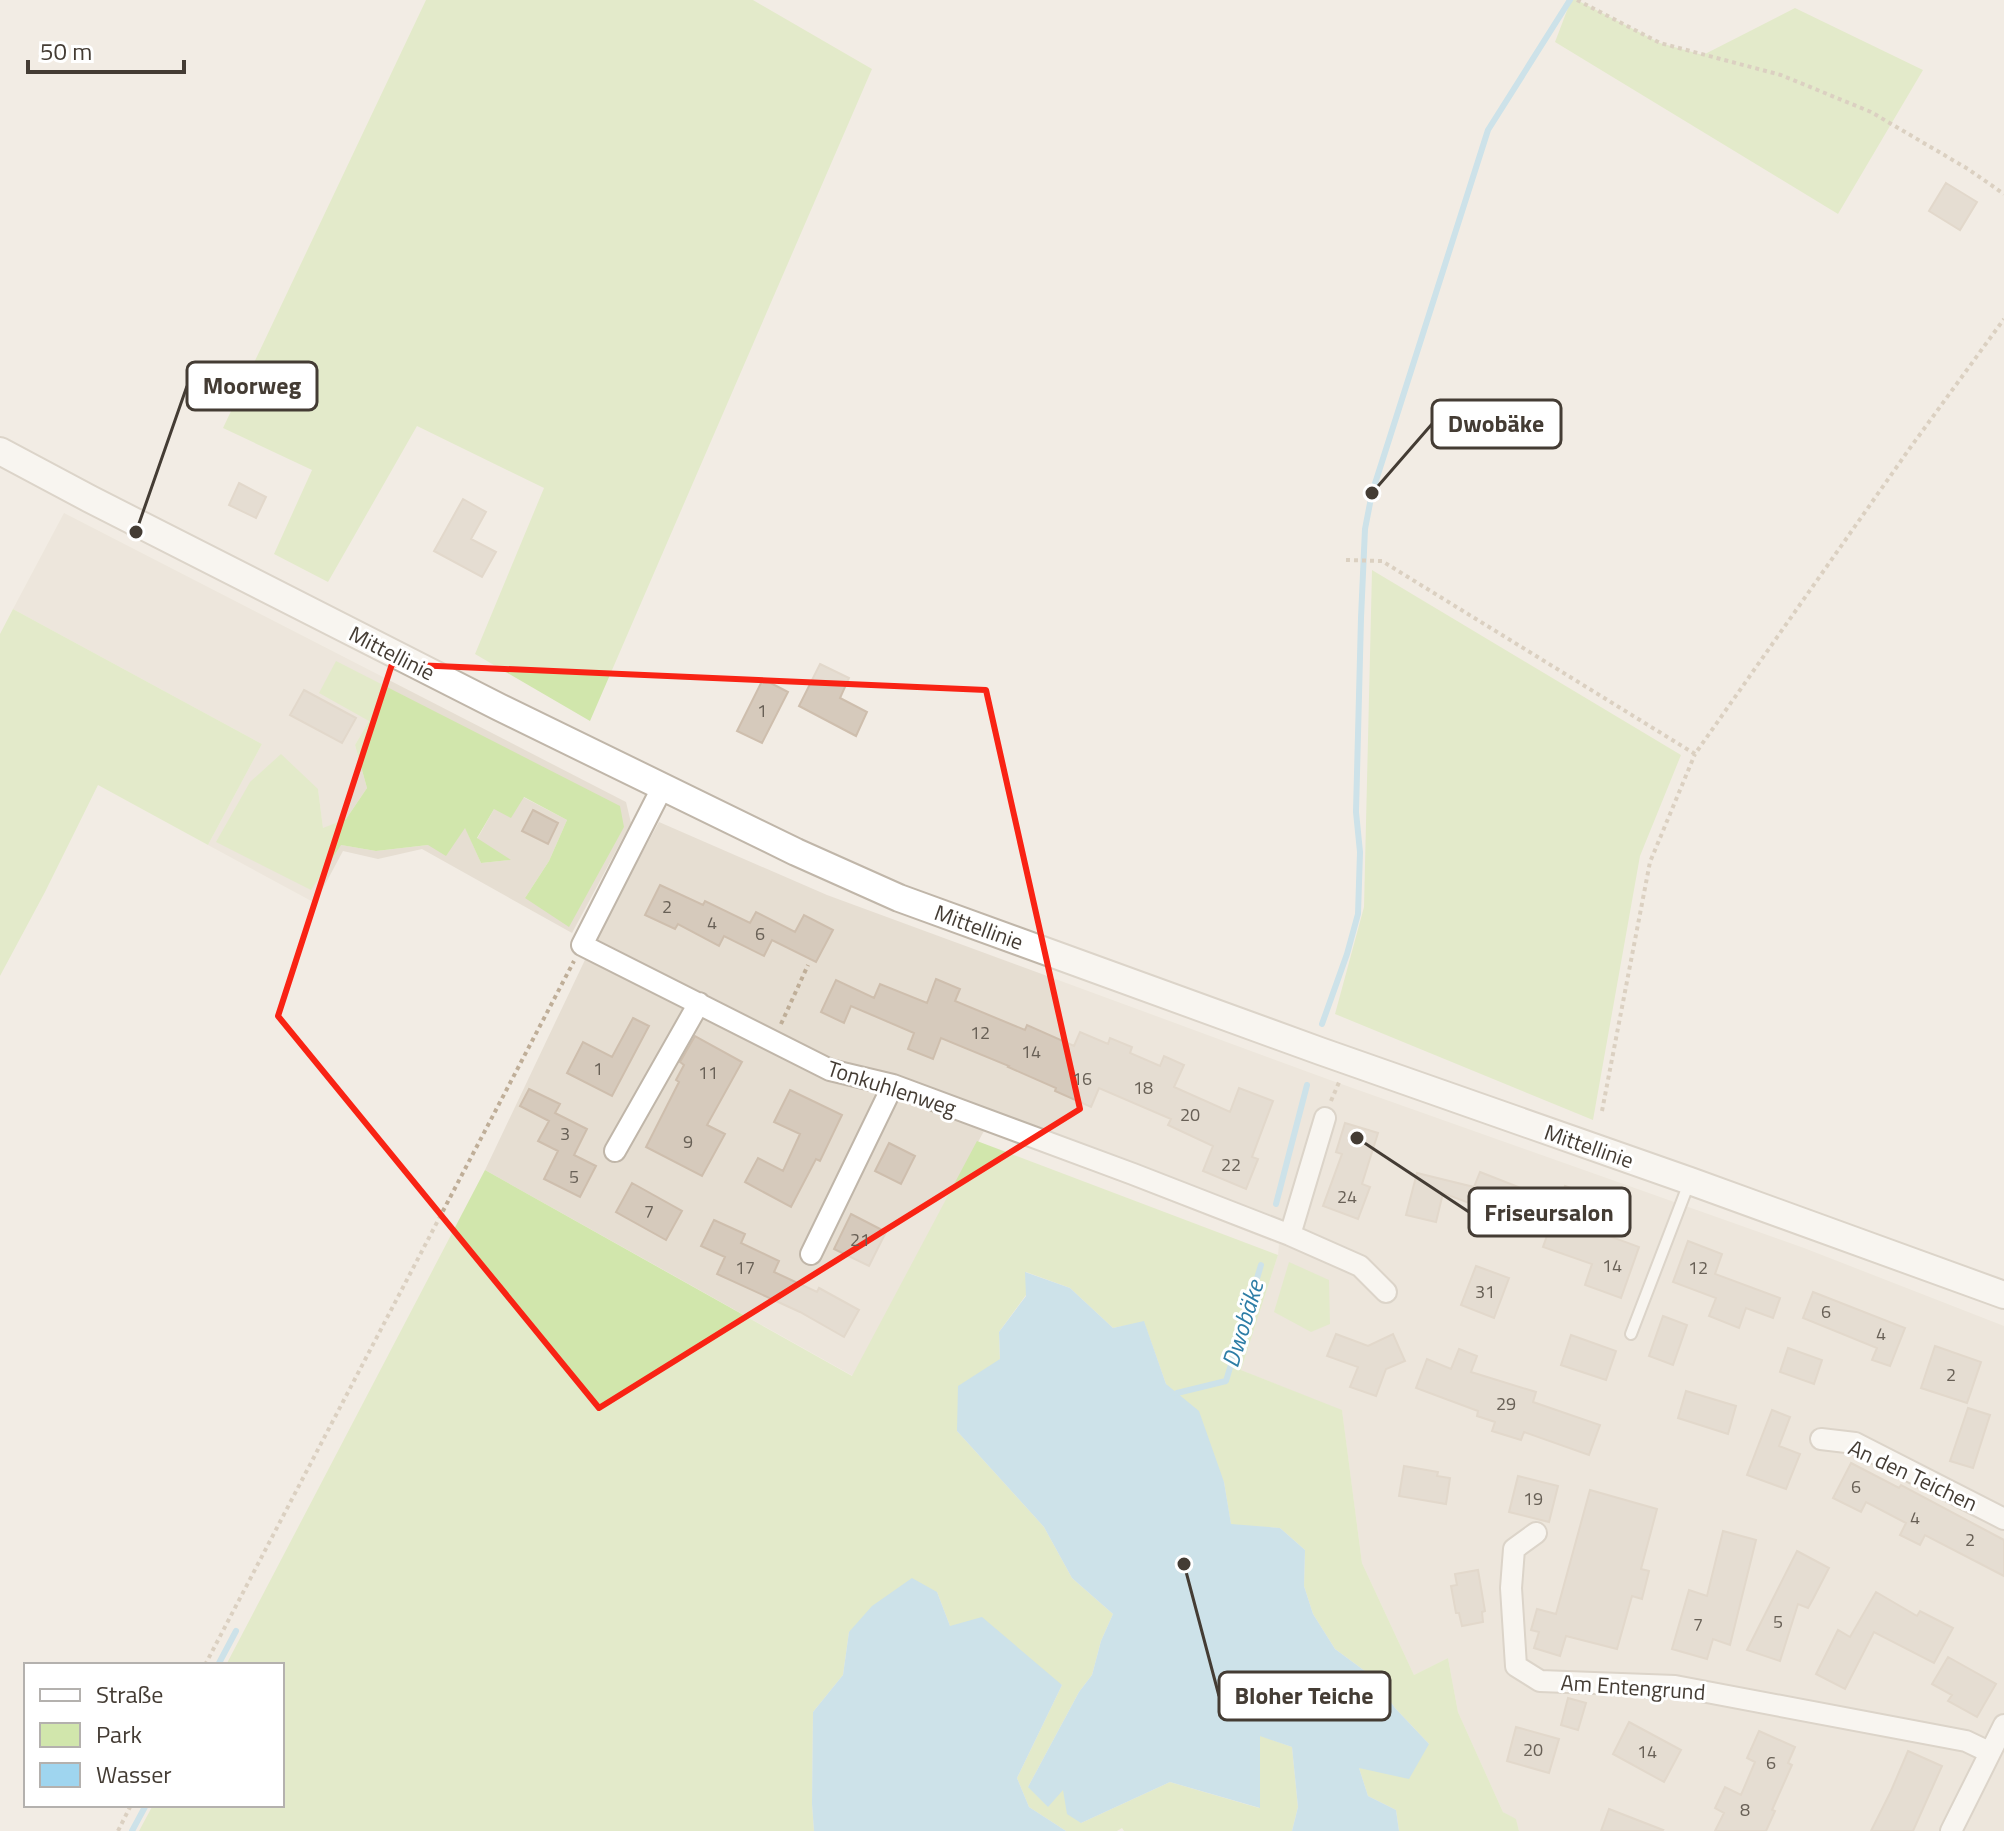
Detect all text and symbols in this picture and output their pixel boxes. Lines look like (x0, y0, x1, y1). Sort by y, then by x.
scale bar (28, 24, 184, 74)
text: 50 m (40, 33, 92, 69)
callout: Moorweg (187, 362, 317, 410)
text: Moorweg (203, 367, 301, 403)
callout: Dwobäke (1432, 400, 1561, 448)
text: Dwobäke (1448, 405, 1544, 441)
street label: Mittellinie (343, 617, 441, 689)
house number: 1 (757, 697, 767, 724)
house number: 2 (662, 893, 672, 920)
street label: Mittellinie (930, 895, 1028, 959)
house number: 4 (707, 909, 717, 936)
house number: 6 (755, 920, 765, 947)
house number: 12 (970, 1019, 990, 1046)
house number: 14 (1021, 1038, 1041, 1065)
street label: Tonkuhlenweg (823, 1051, 961, 1125)
house number: 1 (593, 1055, 603, 1082)
house number: 11 (698, 1059, 718, 1086)
house number: 16 (1072, 1065, 1092, 1092)
house number: 18 (1133, 1074, 1153, 1101)
house number: 20 (1180, 1101, 1200, 1128)
street label: Mittellinie (1540, 1115, 1638, 1177)
house number: 3 (560, 1120, 570, 1147)
house number: 9 (683, 1128, 693, 1155)
house number: 22 (1221, 1151, 1241, 1178)
house number: 5 (569, 1163, 579, 1190)
house number: 24 (1337, 1183, 1357, 1210)
callout: Friseursalon (1469, 1188, 1630, 1236)
text: Friseursalon (1484, 1194, 1614, 1230)
house number: 7 (644, 1198, 654, 1225)
house number: 21 (850, 1226, 870, 1253)
house number: 14 (1602, 1252, 1622, 1279)
house number: 17 (735, 1254, 755, 1281)
house number: 12 (1688, 1254, 1708, 1281)
water label: Dwobäke (1212, 1274, 1273, 1372)
house number: 31 (1475, 1278, 1495, 1305)
house number: 6 (1821, 1298, 1831, 1325)
house number: 4 (1876, 1320, 1886, 1347)
house number: 2 (1946, 1361, 1956, 1388)
house number: 29 (1496, 1390, 1516, 1417)
street label: An den Teichen (1843, 1430, 1983, 1520)
house number: 6 (1851, 1473, 1861, 1500)
house number: 19 (1523, 1485, 1543, 1512)
house number: 4 (1910, 1504, 1920, 1531)
house number: 2 (1965, 1526, 1975, 1553)
house number: 5 (1773, 1608, 1783, 1635)
house number: 7 (1693, 1611, 1703, 1638)
legend (24, 1663, 284, 1807)
street label: Am Entengrund (1560, 1665, 1706, 1709)
callout: Bloher Teiche (1219, 1672, 1390, 1720)
text: Straße (96, 1676, 163, 1712)
text: Bloher Teiche (1234, 1677, 1374, 1713)
text: Park (96, 1716, 142, 1752)
house number: 20 (1523, 1736, 1543, 1763)
house number: 14 (1637, 1738, 1657, 1765)
house number: 6 (1766, 1749, 1776, 1776)
text: Wasser (96, 1756, 172, 1792)
house number: 8 (1740, 1796, 1750, 1823)

